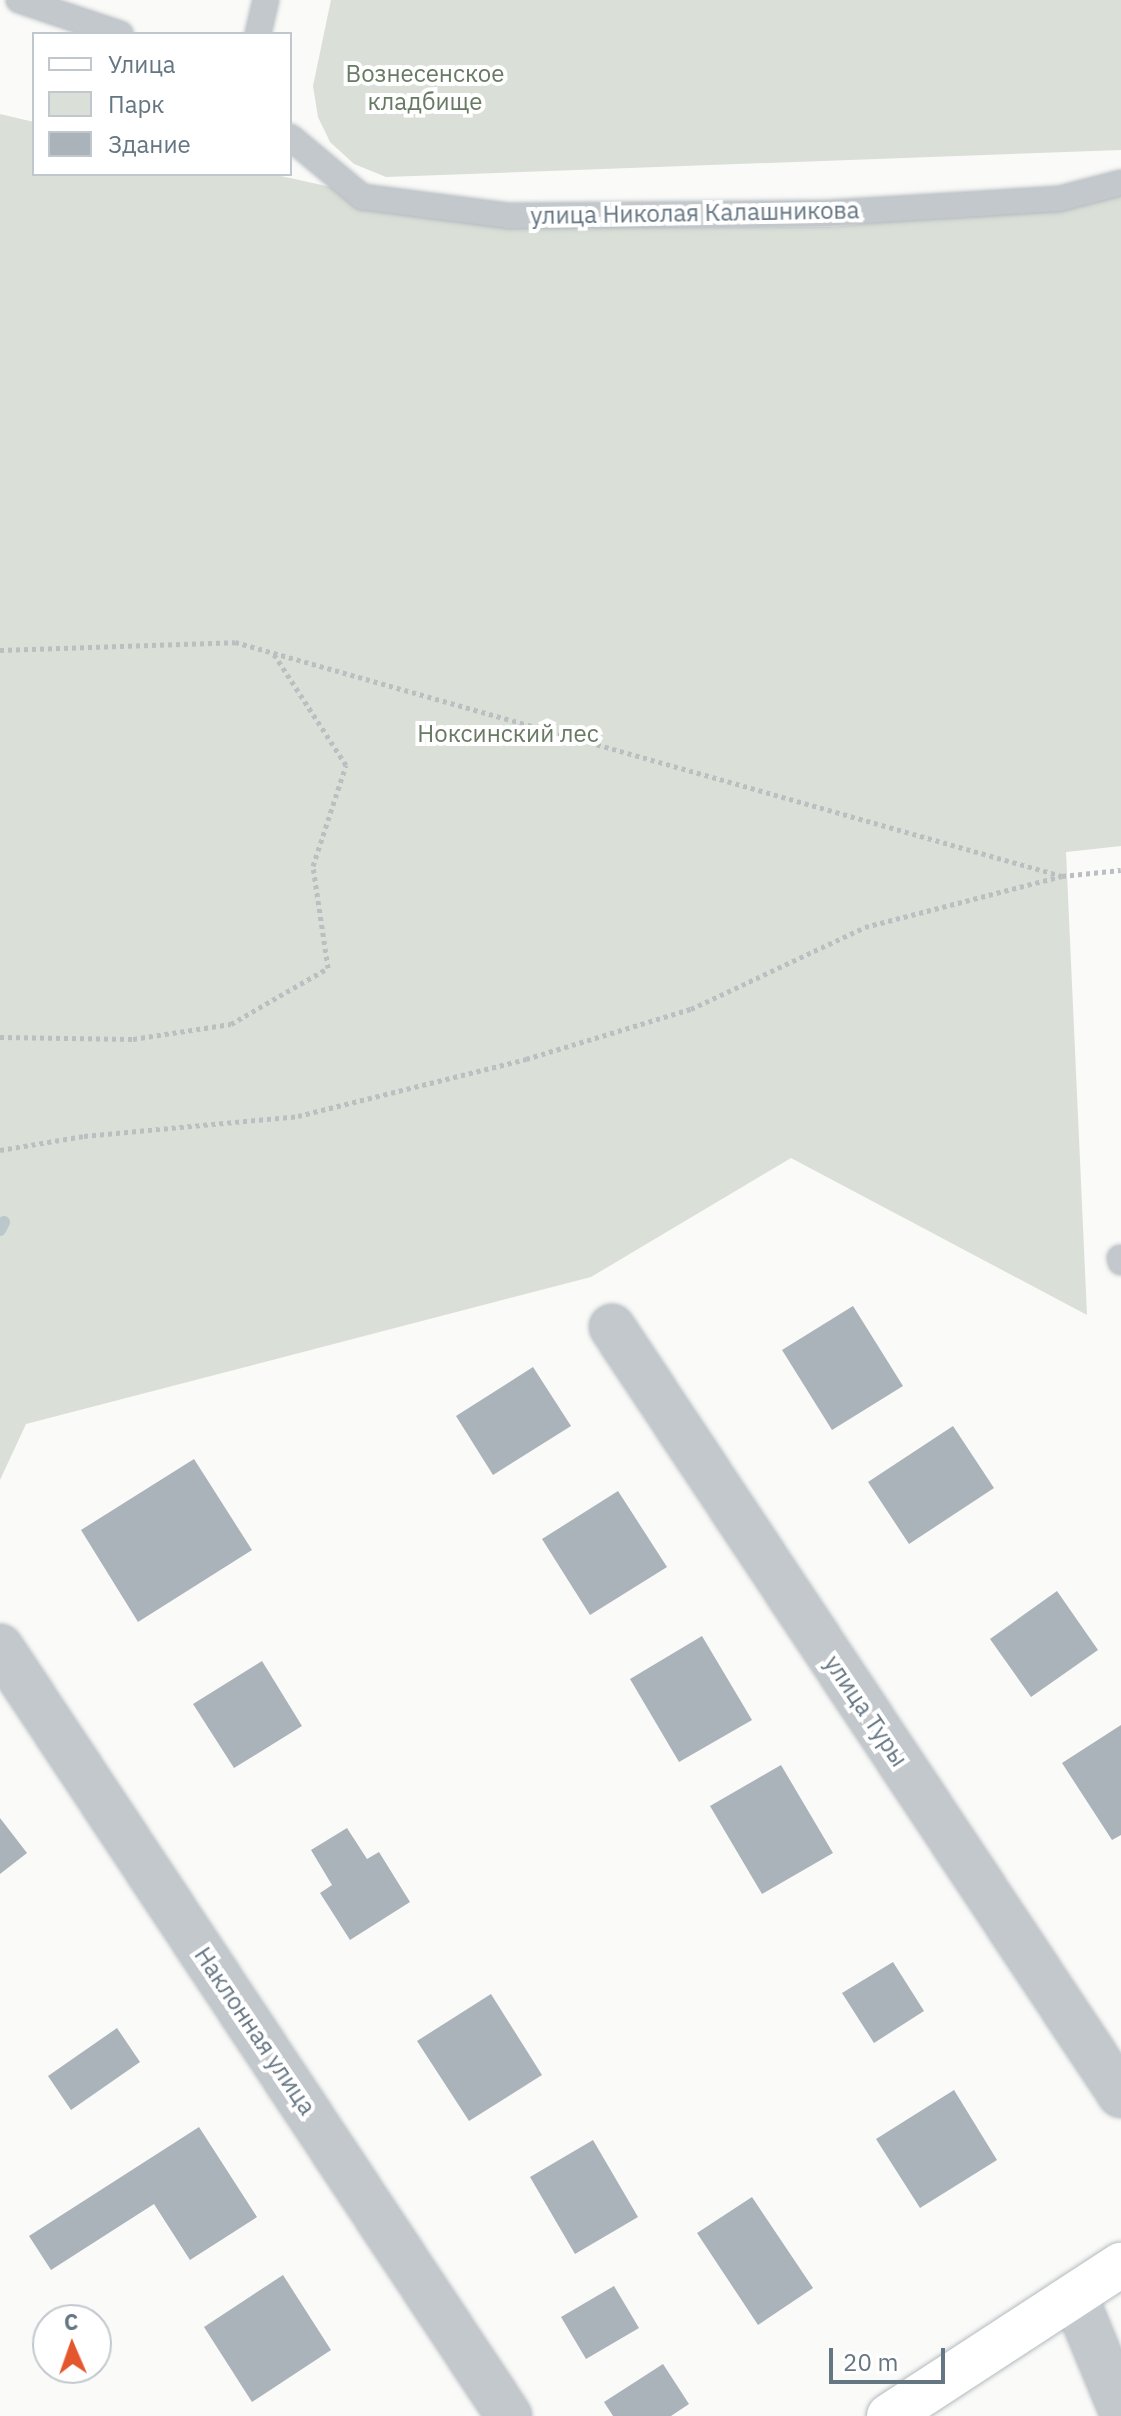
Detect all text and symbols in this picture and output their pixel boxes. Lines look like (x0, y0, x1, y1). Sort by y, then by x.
legend (32, 32, 292, 176)
text: Улица (108, 48, 176, 80)
park label: Вознесенское кладбище (346, 60, 504, 116)
text: Парк (108, 88, 165, 120)
text: Здание (108, 128, 191, 160)
street label: улица Николая Калашникова (530, 196, 860, 230)
park label: Ноксинский лес (417, 720, 599, 748)
street label: улица Туры (818, 1650, 914, 1772)
street label: Наклонная улица (188, 1942, 322, 2120)
north arrow (32, 2304, 112, 2384)
text: С (64, 2307, 79, 2336)
scale bar (833, 2332, 949, 2382)
text: 20 m (843, 2346, 898, 2378)

